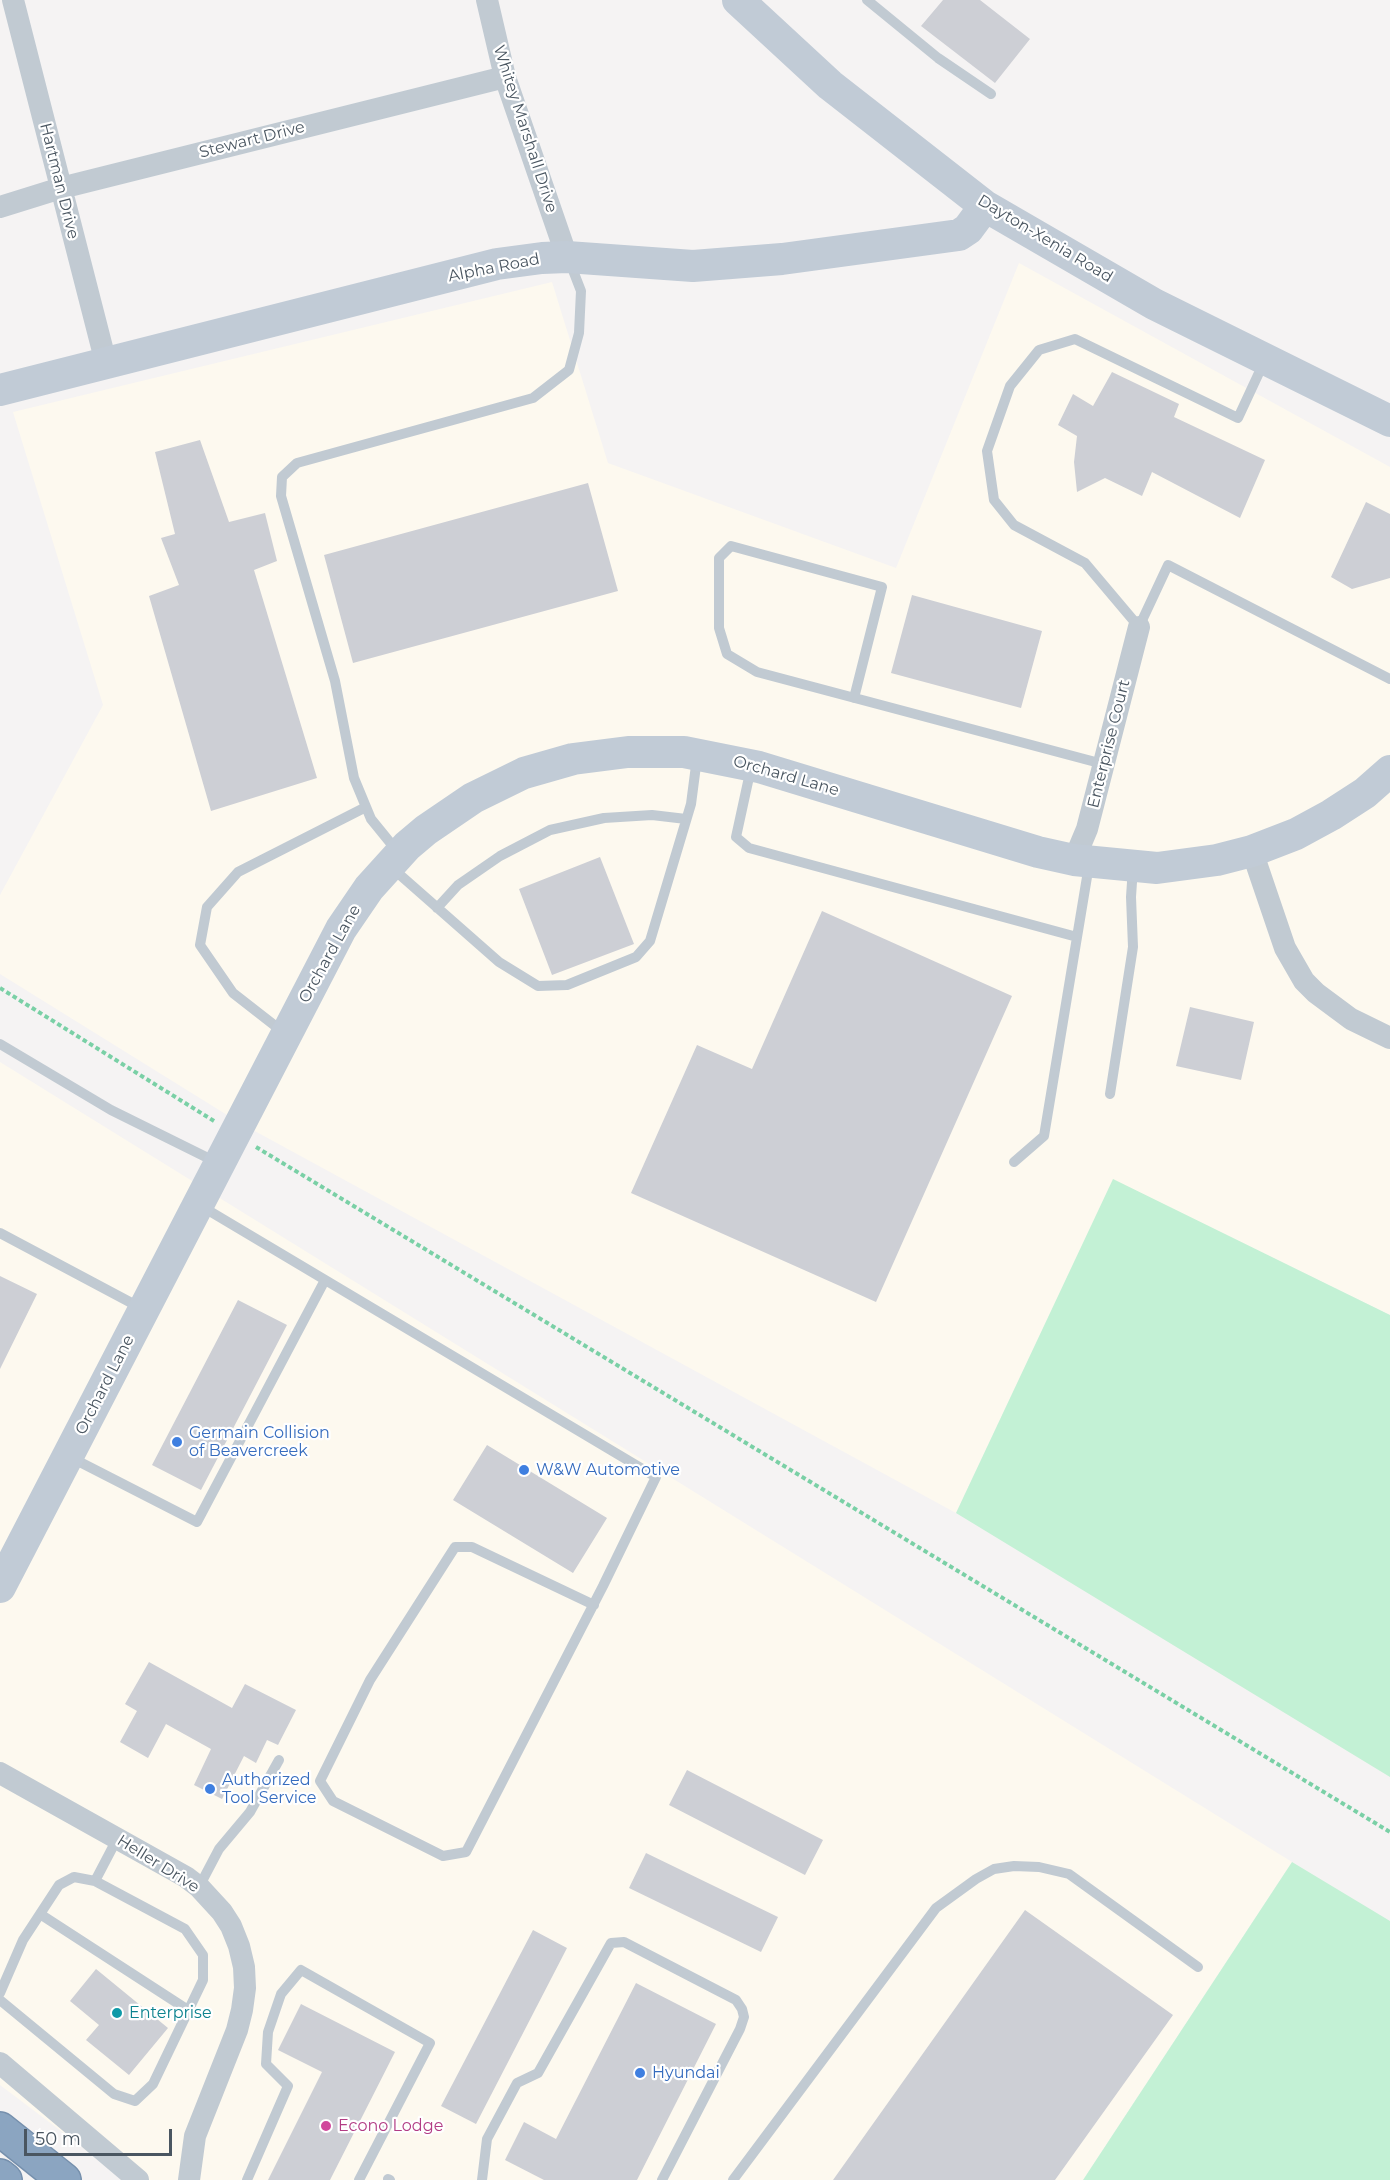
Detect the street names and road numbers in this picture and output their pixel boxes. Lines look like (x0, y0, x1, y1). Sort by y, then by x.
street label: Whitey Marshall Drive (489, 43, 561, 215)
street label: Stewart Drive (197, 118, 307, 162)
street label: Hartman Drive (35, 121, 83, 241)
street label: Dayton-Xenia Road (974, 191, 1116, 287)
street label: Alpha Road (447, 250, 541, 286)
street label: Enterprise Court (1084, 678, 1134, 810)
street label: Orchard Lane (731, 752, 841, 800)
street label: Orchard Lane (295, 902, 365, 1006)
street label: Orchard Lane (72, 1332, 138, 1438)
street label: Heller Drive (113, 1831, 203, 1897)

